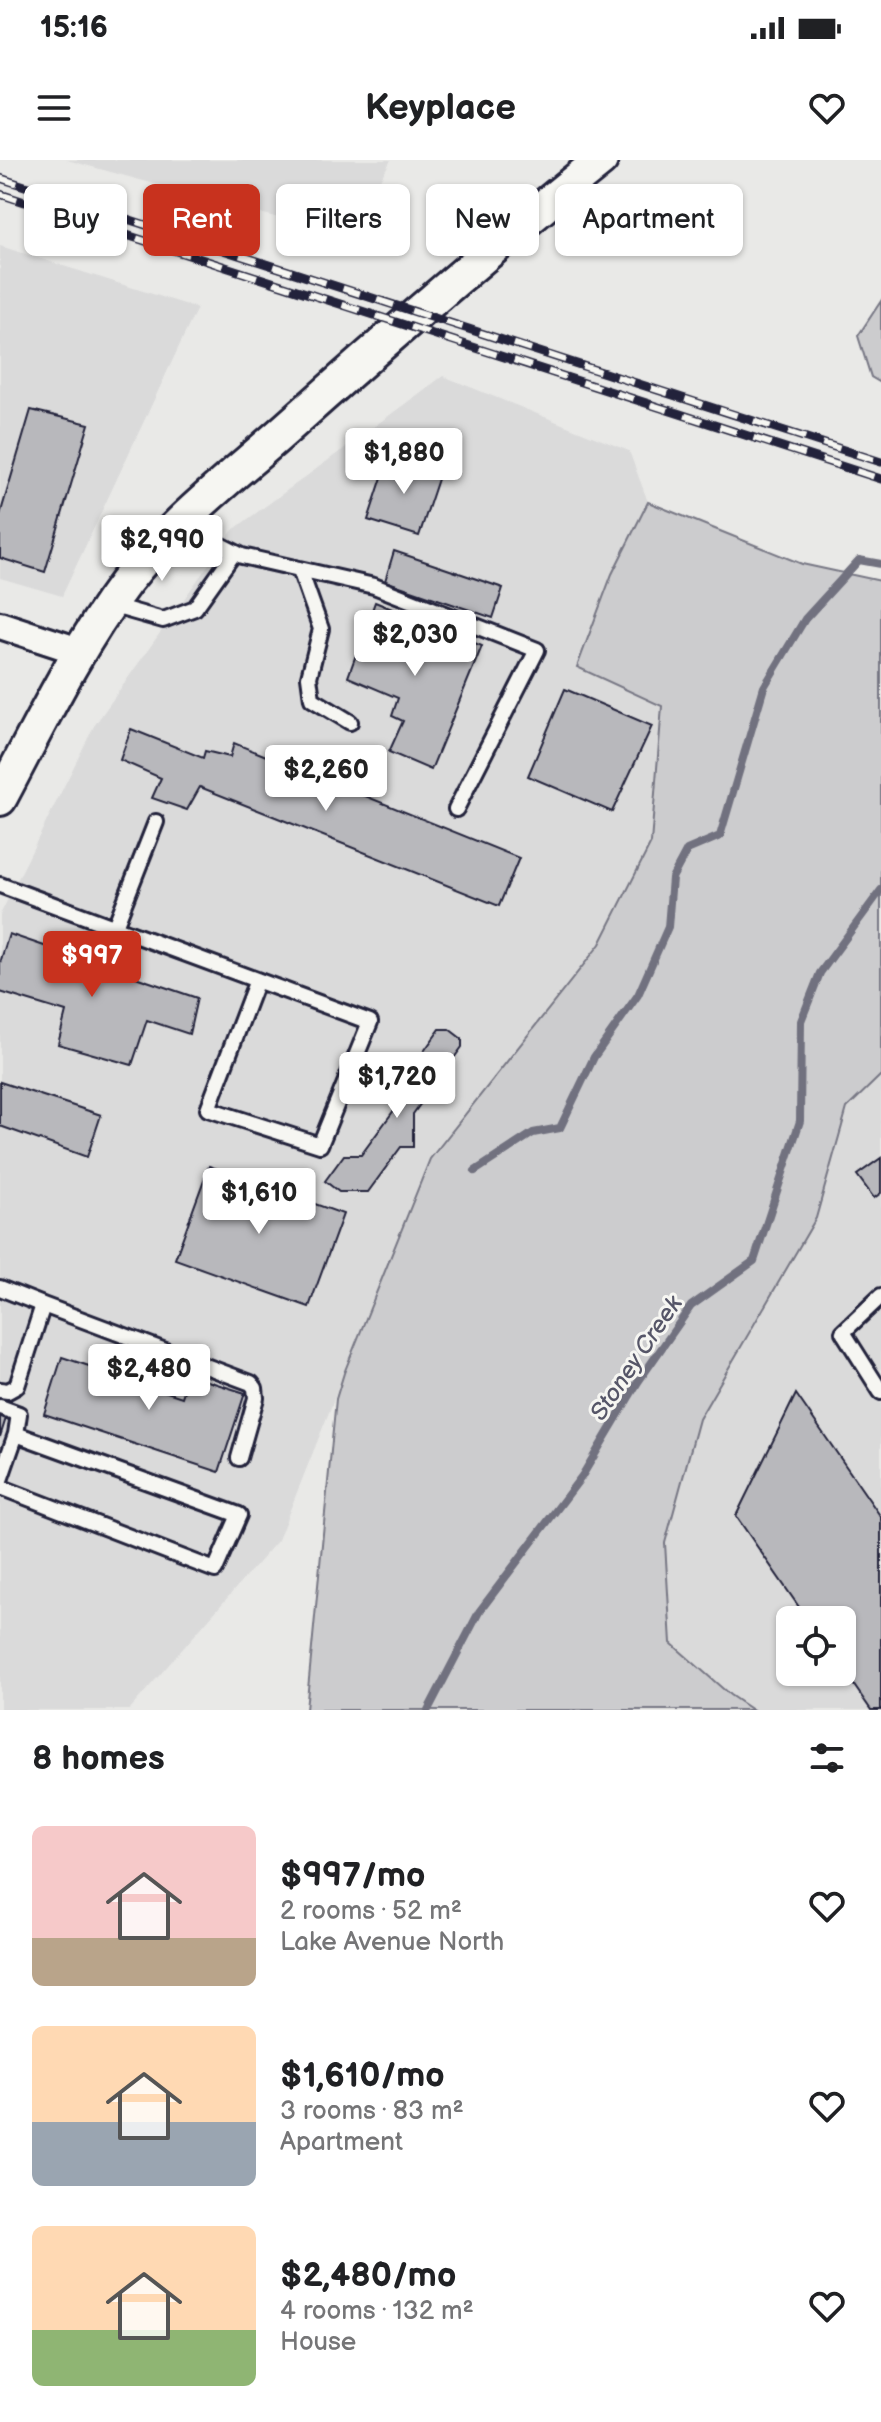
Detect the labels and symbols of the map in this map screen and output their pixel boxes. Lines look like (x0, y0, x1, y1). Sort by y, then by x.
pin: $1,880 (339, 428, 469, 496)
pin: $2,990 (97, 515, 227, 583)
pin: $2,030 (350, 610, 480, 678)
pin: $2,260 (261, 745, 391, 813)
pin: $997 (45, 931, 139, 999)
pin: $1,720 (332, 1052, 462, 1120)
pin: $1,610 (194, 1168, 324, 1236)
water label: Stoney Creek (584, 1289, 689, 1426)
pin: $2,480 (84, 1344, 214, 1412)

